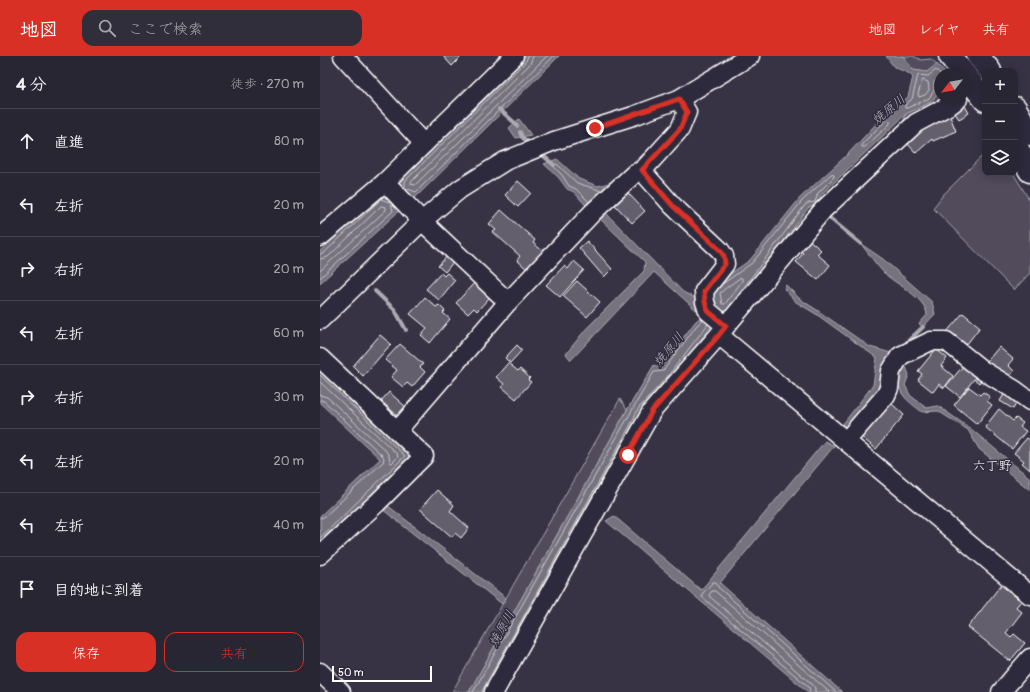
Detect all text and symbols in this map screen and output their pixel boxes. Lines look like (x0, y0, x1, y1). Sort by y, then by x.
search box (82, 10, 362, 46)
icon: search (96, 17, 118, 39)
text: 地図 (20, 18, 58, 42)
text: ここで検索 (128, 20, 203, 39)
text: 地図 (869, 21, 897, 38)
text: レイヤ (919, 21, 960, 38)
text: 共有 (982, 21, 1010, 38)
north arrow (934, 68, 970, 104)
map controls (982, 68, 1018, 176)
button: + (982, 68, 1018, 104)
text: 4 分 (16, 74, 47, 95)
text: 徒歩 · 270 m (231, 76, 304, 92)
water label: 焼原川 (869, 91, 909, 128)
button: − (982, 104, 1018, 140)
route end (586, 119, 604, 137)
icon: ahead (16, 130, 38, 152)
text: 直進 (54, 133, 84, 152)
text: 80 m (274, 133, 304, 149)
button: layers (982, 140, 1018, 176)
icon: left (16, 194, 38, 216)
text: 左折 (54, 197, 84, 216)
text: 20 m (273, 197, 304, 213)
icon: right (16, 258, 38, 280)
text: 右折 (54, 261, 84, 280)
text: 20 m (273, 261, 304, 277)
icon: left (16, 322, 38, 344)
text: 左折 (54, 325, 84, 344)
text: 60 m (273, 325, 304, 341)
water label: 焼原川 (650, 330, 687, 370)
icon: right (16, 386, 38, 408)
text: 右折 (54, 389, 84, 408)
text: 30 m (274, 389, 304, 405)
route start (619, 446, 637, 464)
icon: left (16, 450, 38, 472)
text: 左折 (54, 453, 84, 472)
text: 20 m (273, 453, 304, 469)
district label: 六丁野 (972, 458, 1012, 474)
icon: left (16, 514, 38, 536)
text: 左折 (54, 517, 84, 536)
text: 40 m (273, 517, 304, 533)
icon: arrive (16, 578, 38, 600)
text: 目的地に到着 (54, 581, 144, 600)
water label: 焼原川 (485, 608, 518, 649)
button: 保存 (16, 632, 156, 672)
button: 共有 (164, 632, 304, 672)
scale bar (332, 664, 432, 683)
text: 50 m (338, 666, 364, 679)

